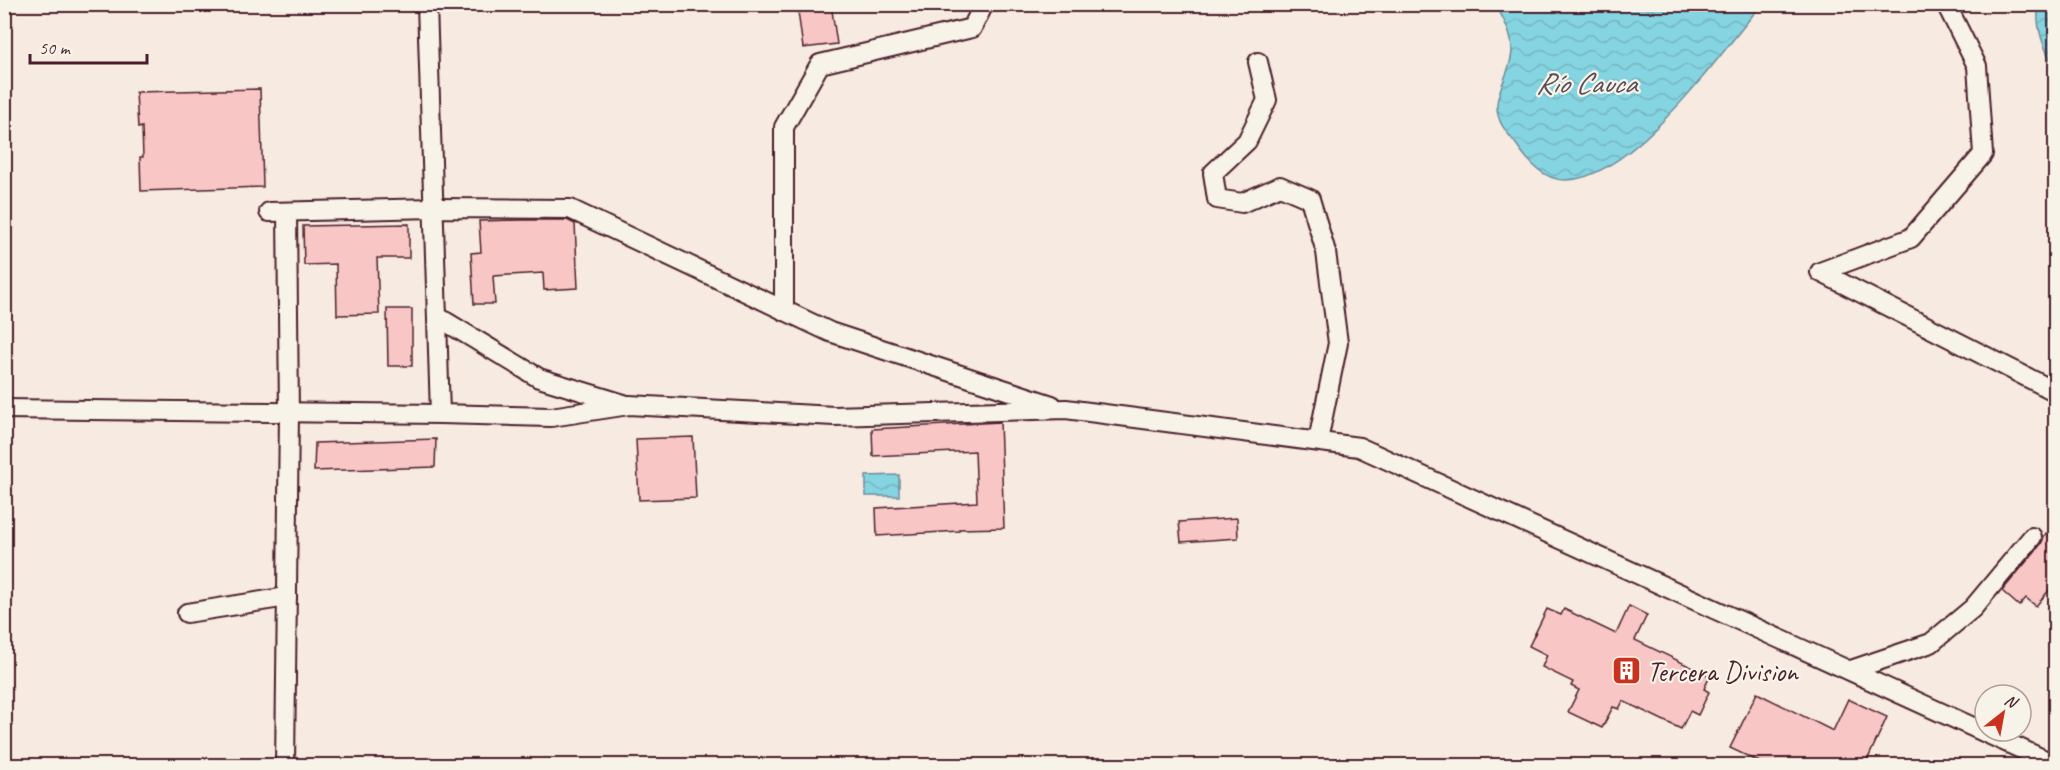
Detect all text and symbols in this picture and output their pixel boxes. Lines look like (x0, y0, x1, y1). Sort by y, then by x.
scale bar (30, 27, 147, 65)
text: 50 m (39, 37, 72, 59)
water label: Río Cauca (1536, 64, 1639, 102)
place label: Tercera Division (1647, 654, 1799, 689)
building icon: Tercera Division (1610, 655, 1642, 687)
north arrow (1973, 683, 2033, 743)
text: N (2001, 690, 2022, 714)

